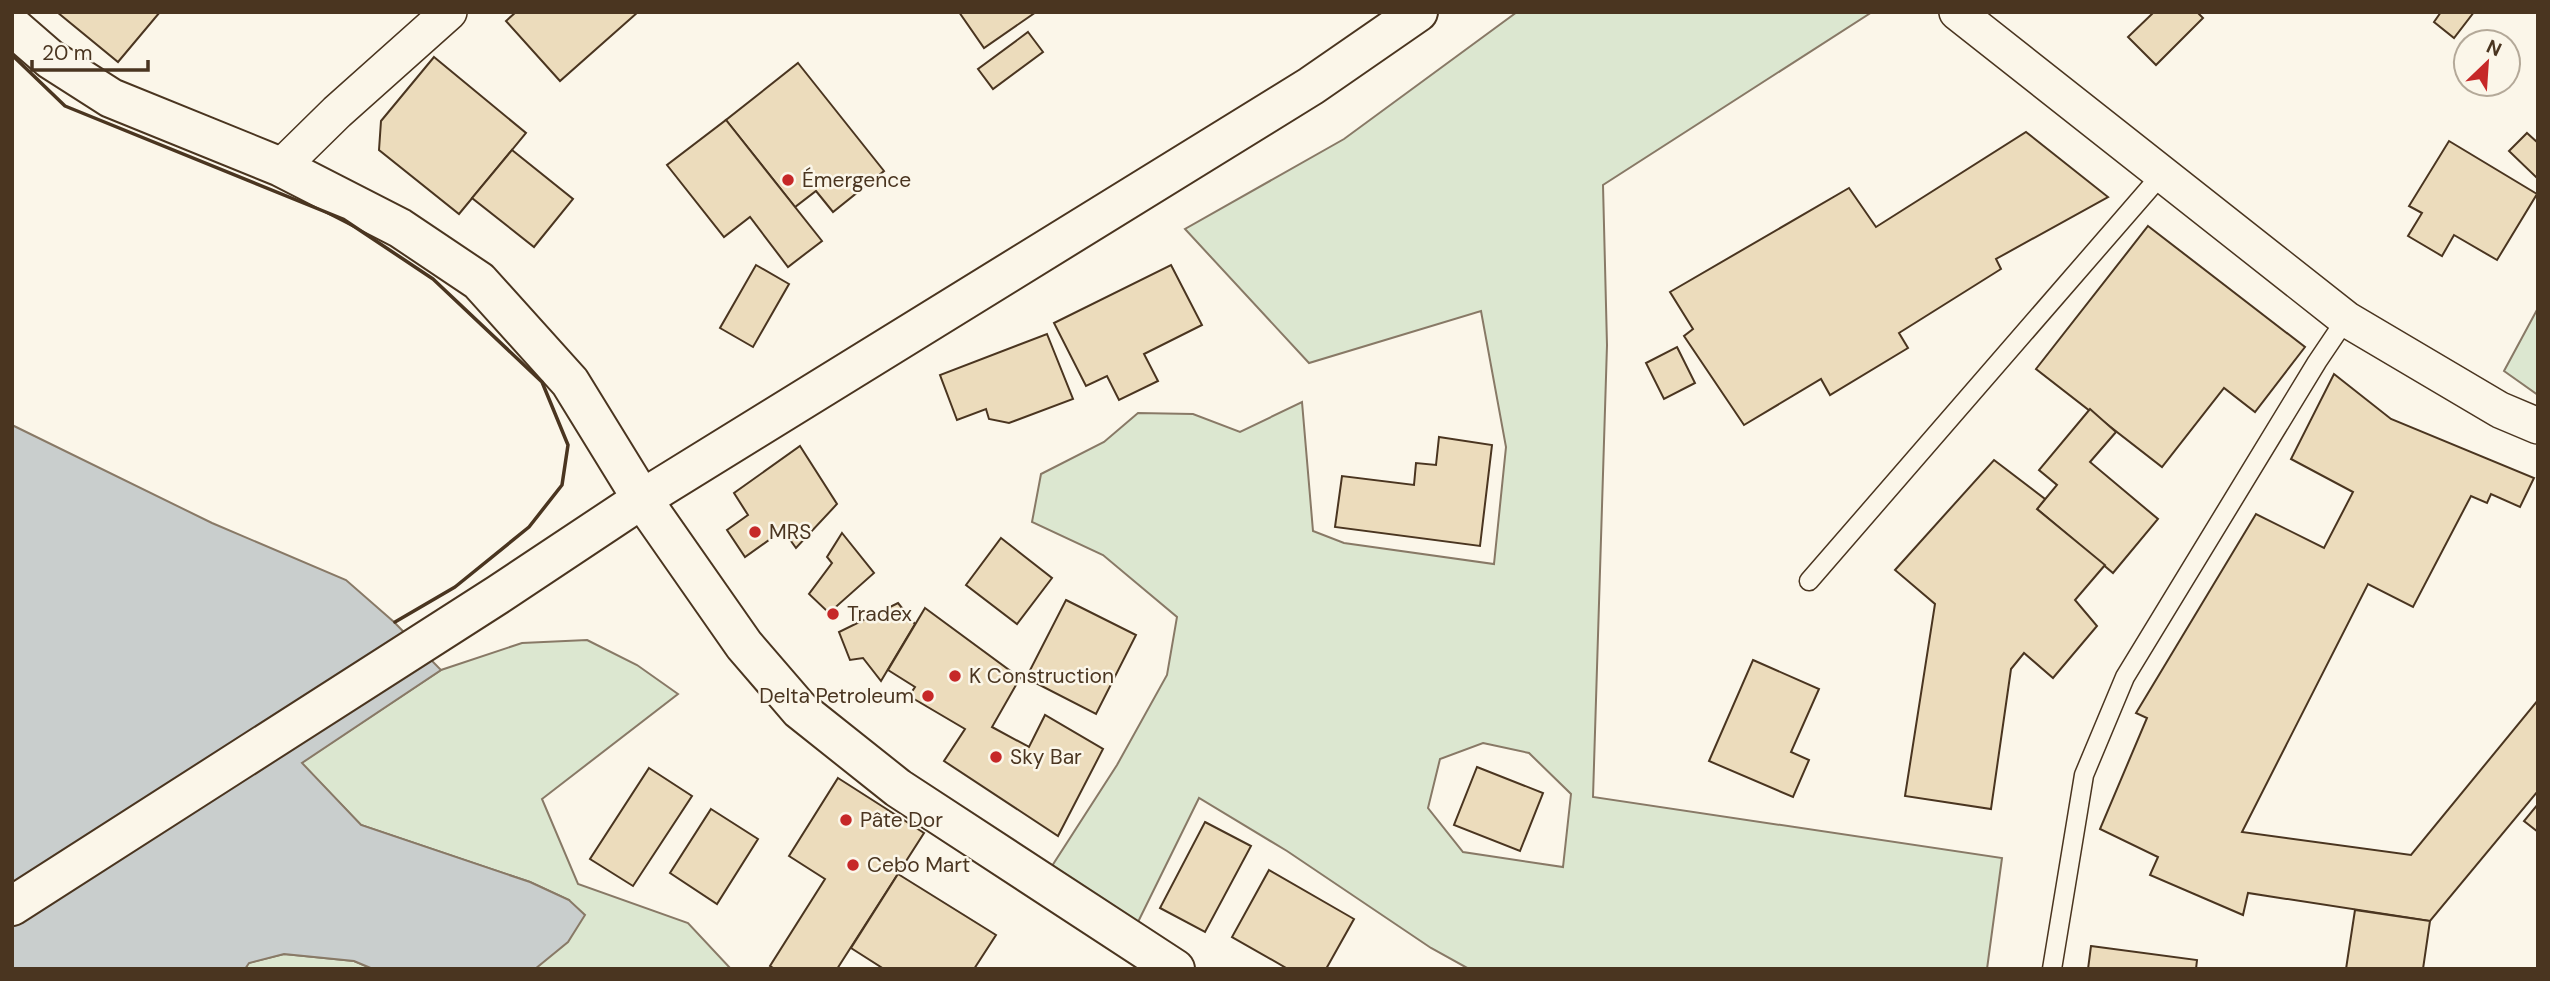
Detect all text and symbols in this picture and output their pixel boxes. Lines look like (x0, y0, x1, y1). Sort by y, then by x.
scale bar (32, 28, 147, 72)
north arrow (2452, 28, 2522, 98)
text: N (2482, 34, 2506, 62)
text: 20 m (42, 39, 93, 67)
place label: Émergence (802, 166, 911, 194)
marker: Émergence (780, 172, 796, 188)
place label: MRS (769, 518, 811, 546)
marker: MRS (747, 524, 763, 540)
place label: Tradex (847, 600, 912, 628)
marker: Tradex (825, 606, 841, 622)
place label: K Construction (969, 662, 1114, 690)
marker: K Construction (947, 668, 963, 684)
place label: Delta Petroleum (759, 682, 914, 710)
marker: Delta Petroleum (920, 688, 936, 704)
place label: Sky Bar (1010, 743, 1082, 771)
marker: Sky Bar (988, 749, 1004, 765)
place label: Pâte Dor (860, 806, 943, 834)
marker: Pâte Dor (838, 812, 854, 828)
place label: Cebo Mart (867, 851, 970, 879)
marker: Cebo Mart (845, 857, 861, 873)

